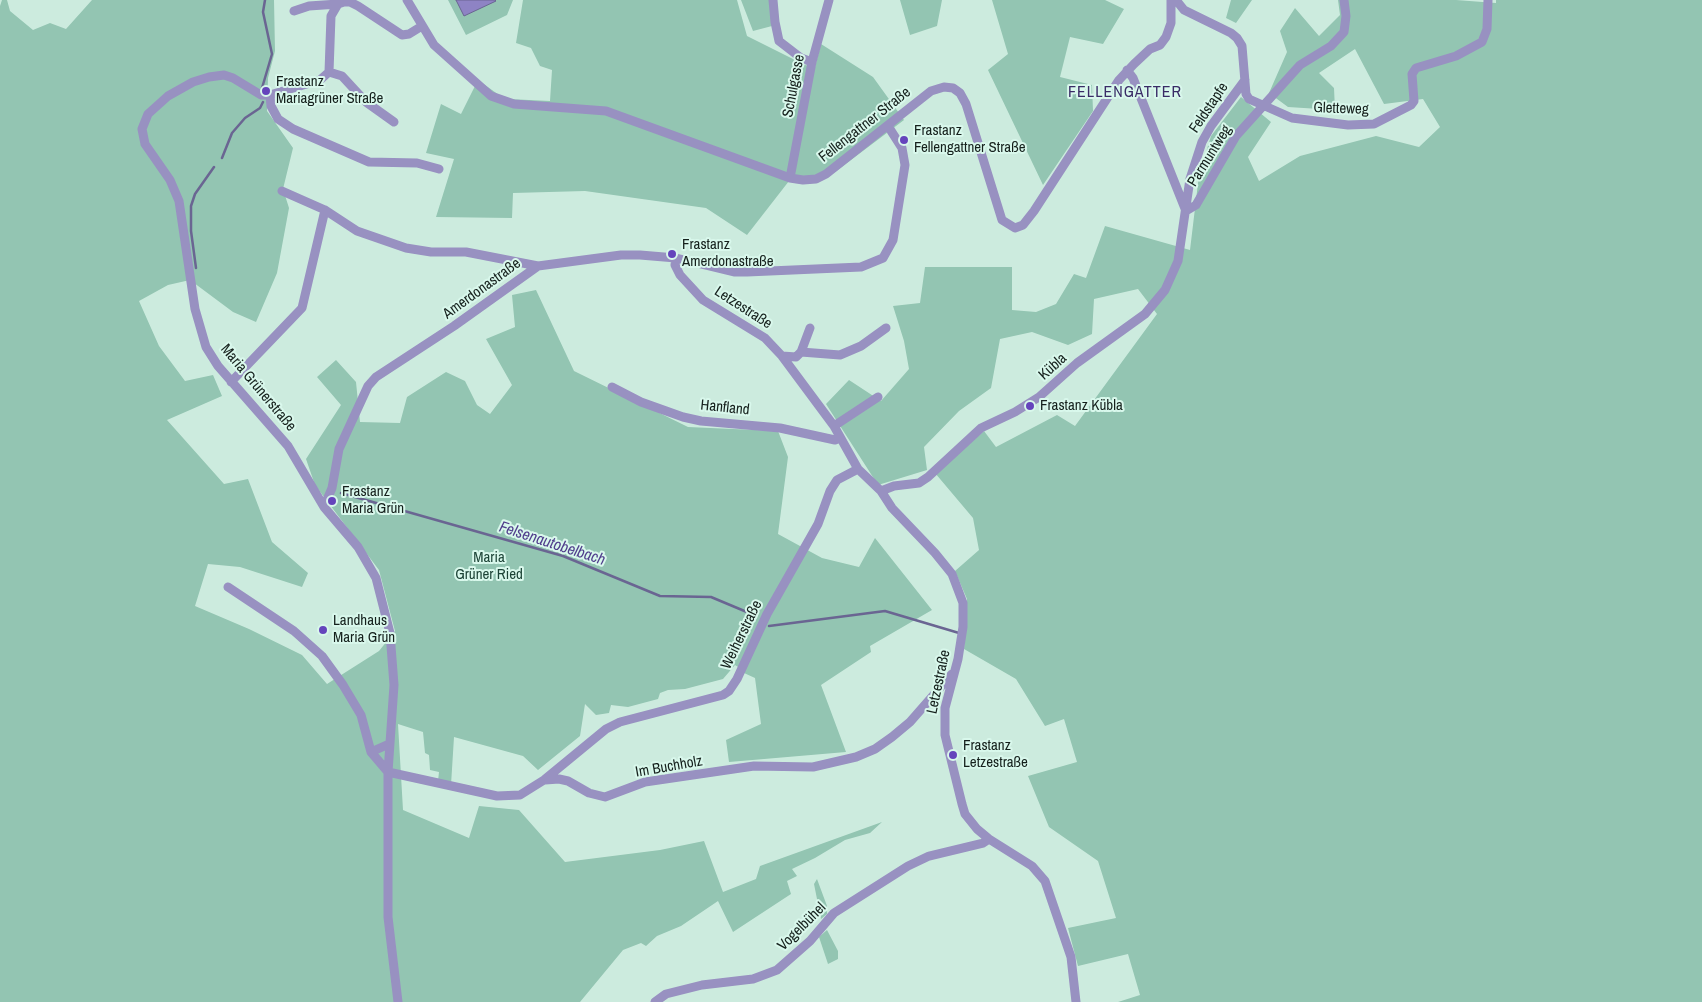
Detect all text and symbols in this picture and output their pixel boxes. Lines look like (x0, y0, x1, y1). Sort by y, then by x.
street label: Schulgasse (779, 53, 809, 119)
place label: Frastanz Mariagrüner Straße (276, 73, 383, 108)
street label: Feldstapfe (1186, 79, 1232, 137)
district label: FELLENGATTER (1067, 83, 1183, 103)
street label: Fellengattner Straße (816, 84, 914, 166)
marker: Frastanz Mariagrüner Straße (260, 85, 272, 97)
street label: Gletteweg (1313, 99, 1369, 119)
place label: Frastanz Fellengattner Straße (914, 122, 1026, 157)
street label: Parmuntweg (1184, 122, 1236, 190)
marker: Frastanz Fellengattner Straße (898, 134, 910, 146)
place label: Frastanz Amerdonastraße (682, 236, 774, 271)
marker: Frastanz Amerdonastraße (666, 248, 678, 260)
street label: Amerdonastraße (440, 255, 524, 323)
street label: Letzestraße (711, 283, 775, 333)
street label: Maria Grünerstraße (216, 341, 300, 435)
street label: Kübla (1035, 350, 1071, 384)
street label: Hanfland (700, 396, 750, 420)
place label: Frastanz Kübla (1040, 397, 1123, 415)
marker: Frastanz Kübla (1024, 400, 1036, 412)
place label: Frastanz Maria Grün (342, 483, 404, 518)
marker: Frastanz Maria Grün (326, 495, 338, 507)
water label: Felsenautobelbach (497, 518, 607, 570)
park label: Maria Grüner Ried (455, 549, 523, 584)
street label: Weiherstraße (718, 598, 766, 672)
place label: Landhaus Maria Grün (333, 612, 395, 647)
marker: Landhaus Maria Grün (317, 624, 329, 636)
street label: Letzestraße (923, 648, 955, 716)
place label: Frastanz Letzestraße (963, 737, 1028, 772)
marker: Frastanz Letzestraße (947, 749, 959, 761)
street label: Im Buchholz (634, 752, 704, 782)
street label: Vogelbühel (774, 899, 830, 955)

